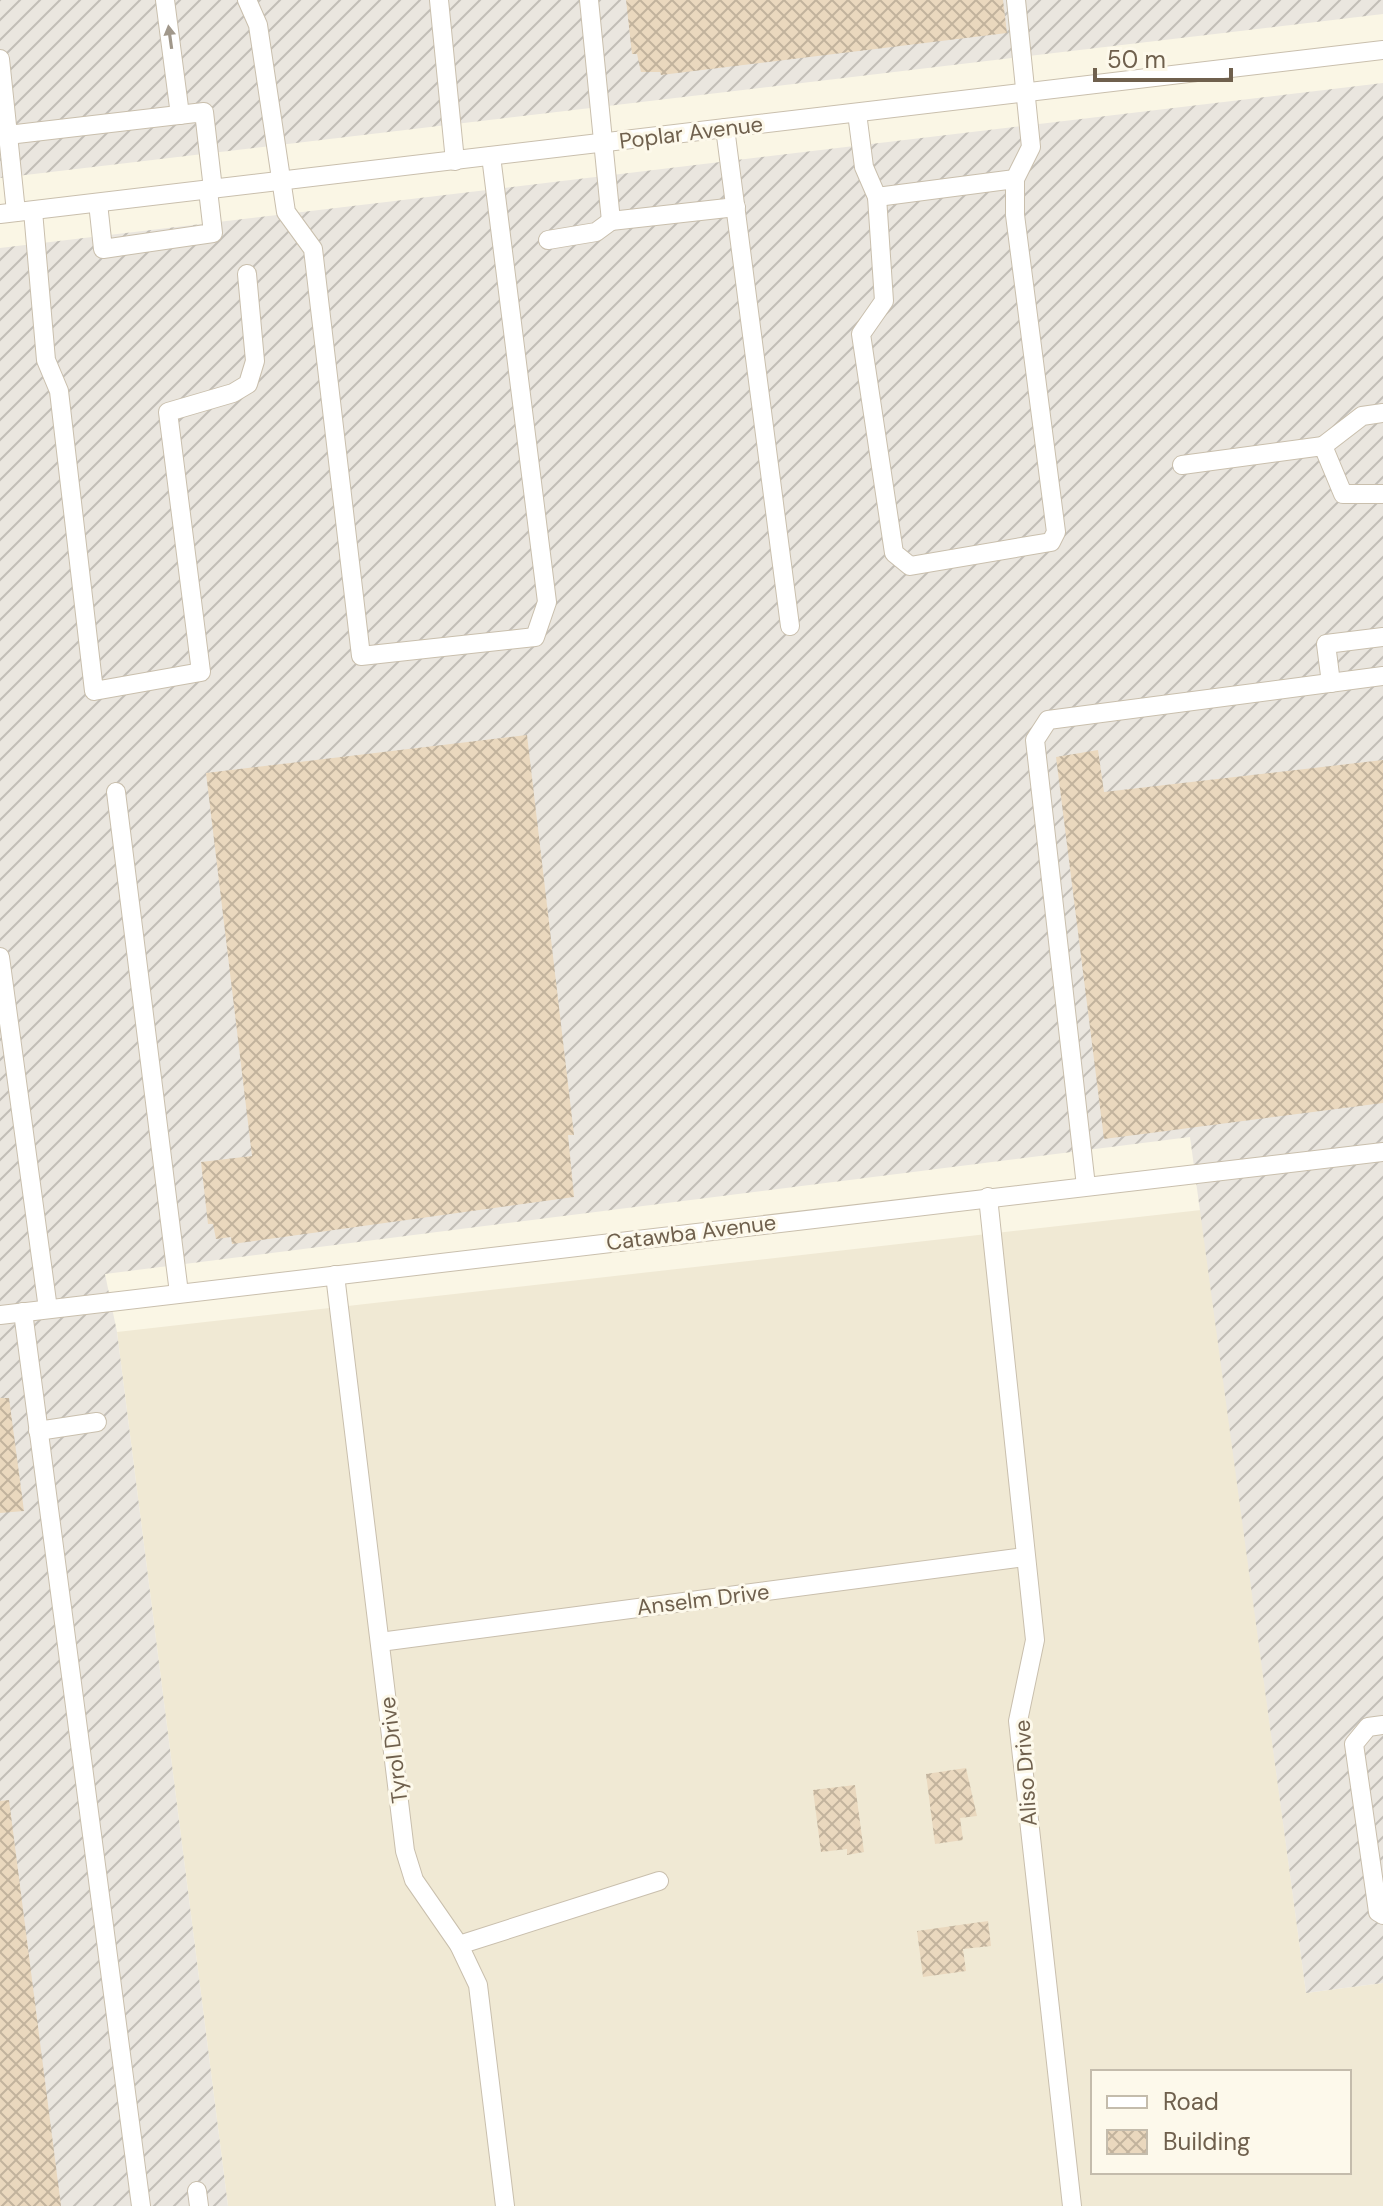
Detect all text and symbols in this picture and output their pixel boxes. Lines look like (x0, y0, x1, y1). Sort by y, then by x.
one-way arrow (163, 24, 176, 49)
scale bar (1095, 32, 1231, 82)
text: 50 m (1107, 44, 1166, 75)
street label: Poplar Avenue (618, 109, 765, 156)
street label: Catawba Avenue (604, 1208, 778, 1257)
street label: Anselm Drive (635, 1577, 771, 1622)
street label: Tyrol Drive (373, 1695, 414, 1805)
street label: Aliso Drive (1007, 1719, 1044, 1827)
legend (1091, 2070, 1351, 2174)
text: Road (1163, 2086, 1219, 2117)
text: Building (1163, 2126, 1250, 2157)

